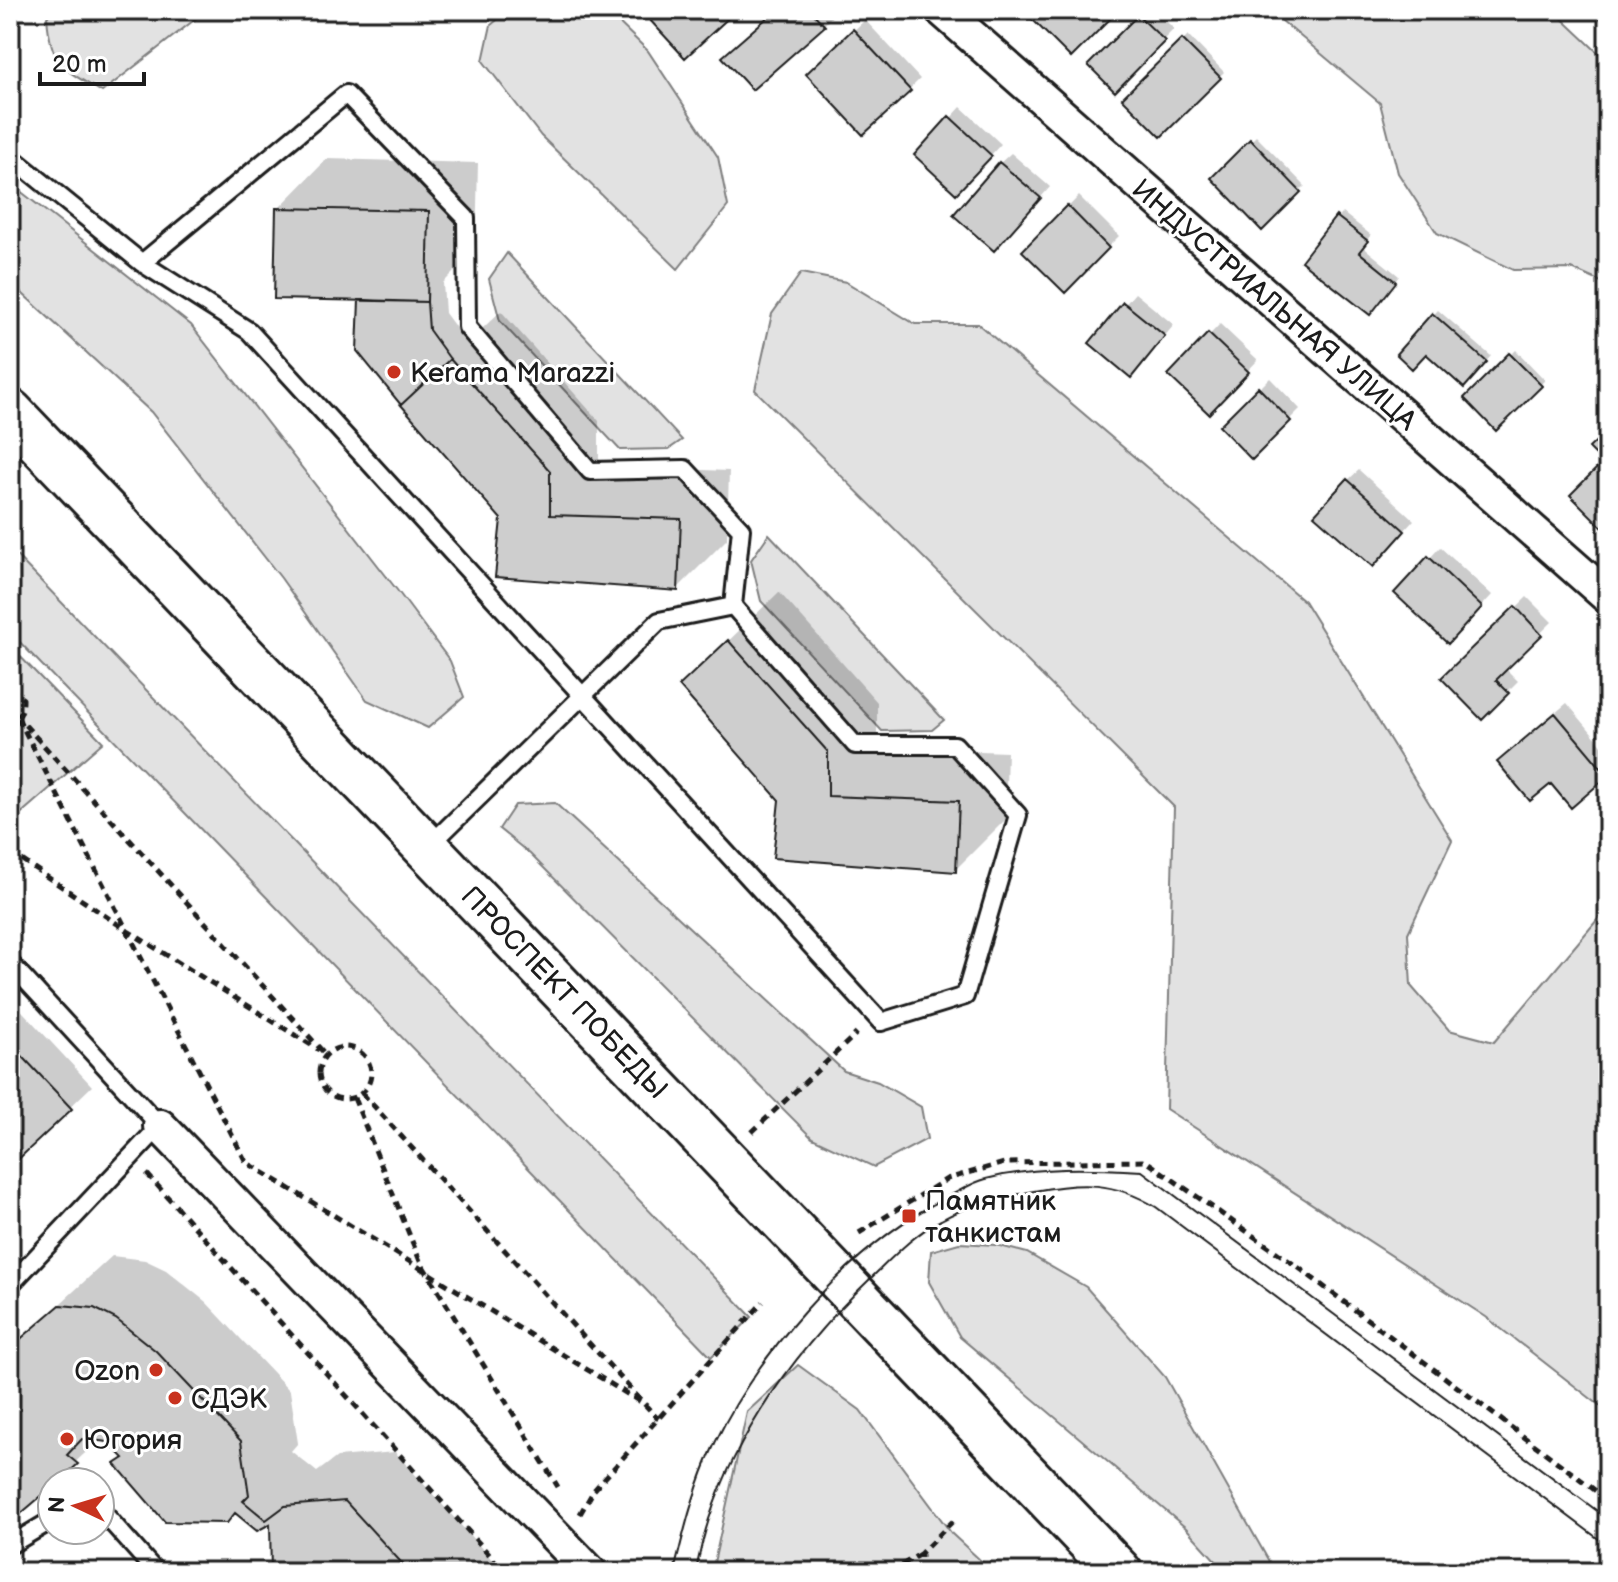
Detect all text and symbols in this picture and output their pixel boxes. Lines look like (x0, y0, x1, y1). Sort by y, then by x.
scale bar (40, 36, 144, 86)
text: 20 m (52, 50, 107, 79)
street label: ИНДУСТРИАЛЬНАЯ УЛИЦА (1125, 173, 1424, 438)
place label: Kerama Marazzi (410, 357, 615, 390)
marker: Kerama Marazzi (385, 363, 403, 381)
street label: ПРОСПЕКТ ПОБЕДЫ (454, 880, 674, 1106)
place label: Памятник танкистам (925, 1185, 1062, 1250)
marker: Памятник танкистам (900, 1207, 918, 1225)
place label: Ozon (74, 1355, 140, 1388)
marker: Ozon (147, 1361, 165, 1379)
place label: СДЭК (191, 1383, 268, 1416)
marker: СДЭК (166, 1389, 184, 1407)
place label: Югория (83, 1424, 182, 1457)
marker: Югория (58, 1430, 76, 1448)
north arrow (36, 1466, 116, 1546)
text: N (44, 1496, 72, 1514)

